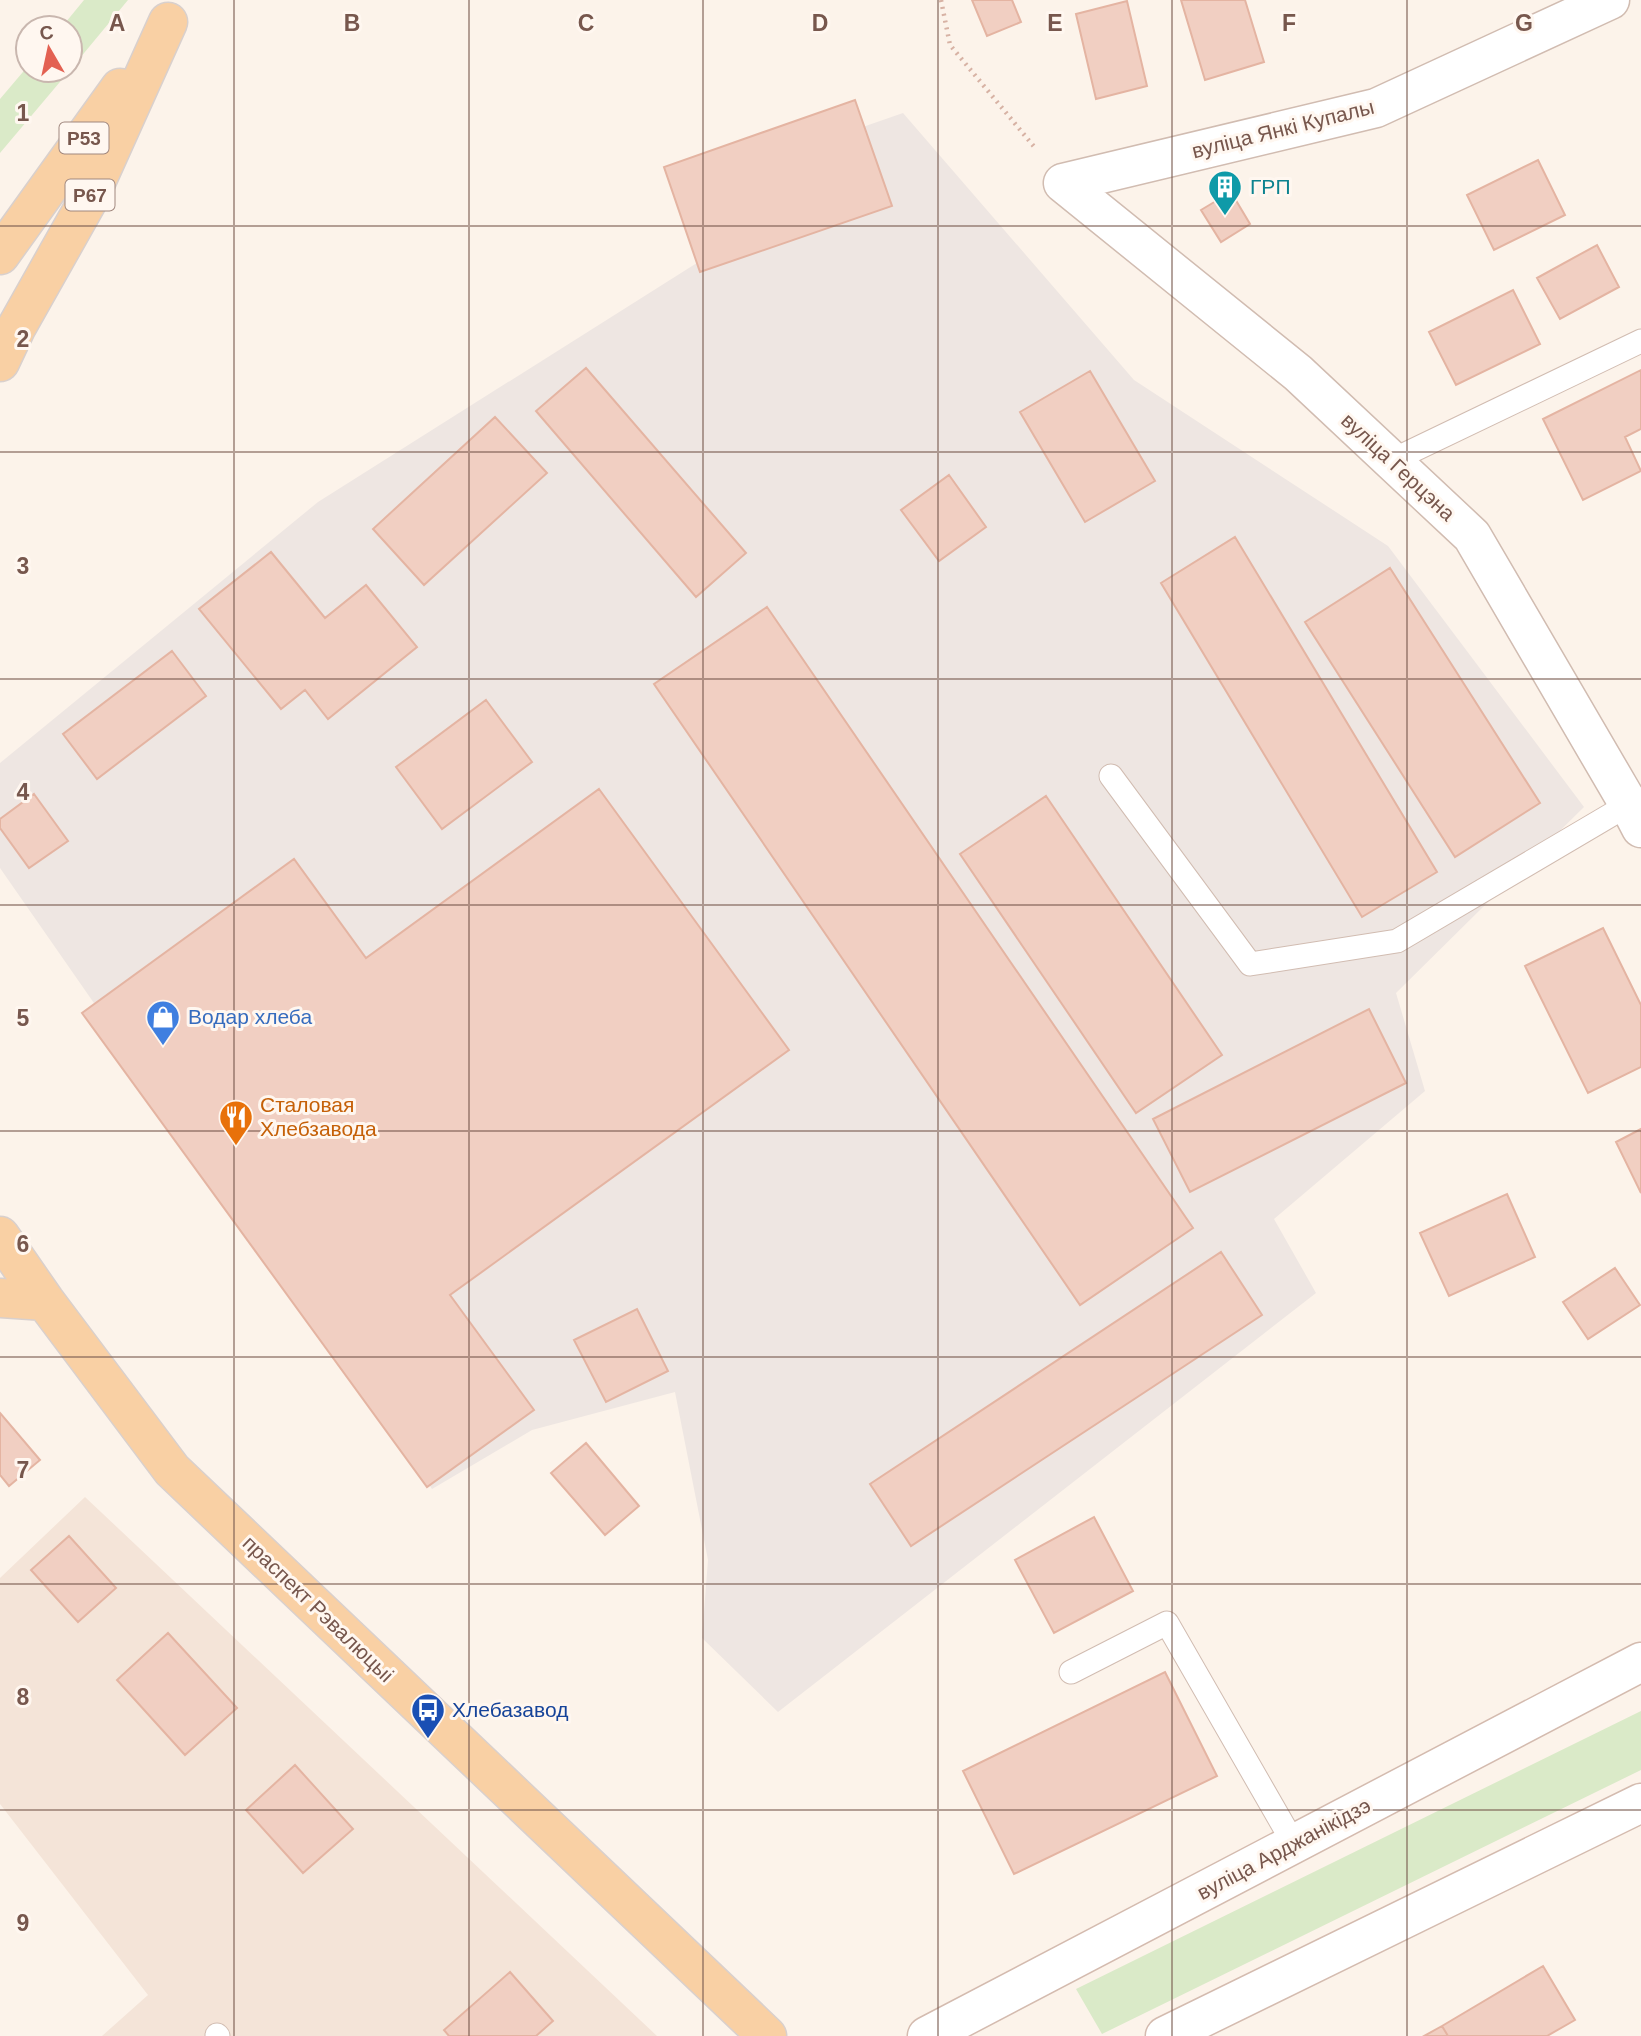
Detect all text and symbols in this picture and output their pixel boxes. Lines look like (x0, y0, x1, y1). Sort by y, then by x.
text: A (109, 10, 125, 36)
text: B (344, 10, 360, 36)
text: C (578, 10, 594, 36)
text: D (812, 10, 828, 36)
text: E (1047, 10, 1063, 36)
text: F (1282, 10, 1296, 36)
text: G (1515, 10, 1533, 36)
north arrow (14, 14, 84, 84)
text: С (38, 21, 55, 44)
street label: вуліца Янкі Купалы (1189, 95, 1376, 162)
text: 1 (17, 100, 30, 126)
road number: Р53 (60, 122, 108, 154)
building icon: ГРП (1206, 168, 1244, 217)
place label: ГРП (1250, 175, 1290, 198)
road number: Р67 (66, 180, 114, 210)
text: 2 (17, 326, 29, 352)
street label: вуліца Герцэна (1337, 408, 1460, 525)
text: 3 (17, 553, 29, 579)
text: 4 (17, 779, 30, 805)
shop icon: Водар хлеба (144, 998, 182, 1047)
text: 5 (17, 1005, 30, 1031)
place label: Водар хлеба (188, 1005, 312, 1028)
place label: Сталовая Хлебзавода (260, 1093, 377, 1140)
restaurant icon: Сталовая Хлебзавода (217, 1098, 255, 1147)
text: 6 (17, 1231, 29, 1257)
text: 7 (17, 1457, 29, 1483)
street label: праспект Рэвалюцыі (238, 1531, 398, 1686)
text: 8 (17, 1684, 30, 1710)
bus stop icon: Хлебазавод (409, 1691, 447, 1740)
place label: Хлебазавод (452, 1698, 568, 1721)
street label: вуліца Арджанікідзэ (1193, 1793, 1374, 1904)
text: 9 (17, 1910, 29, 1936)

